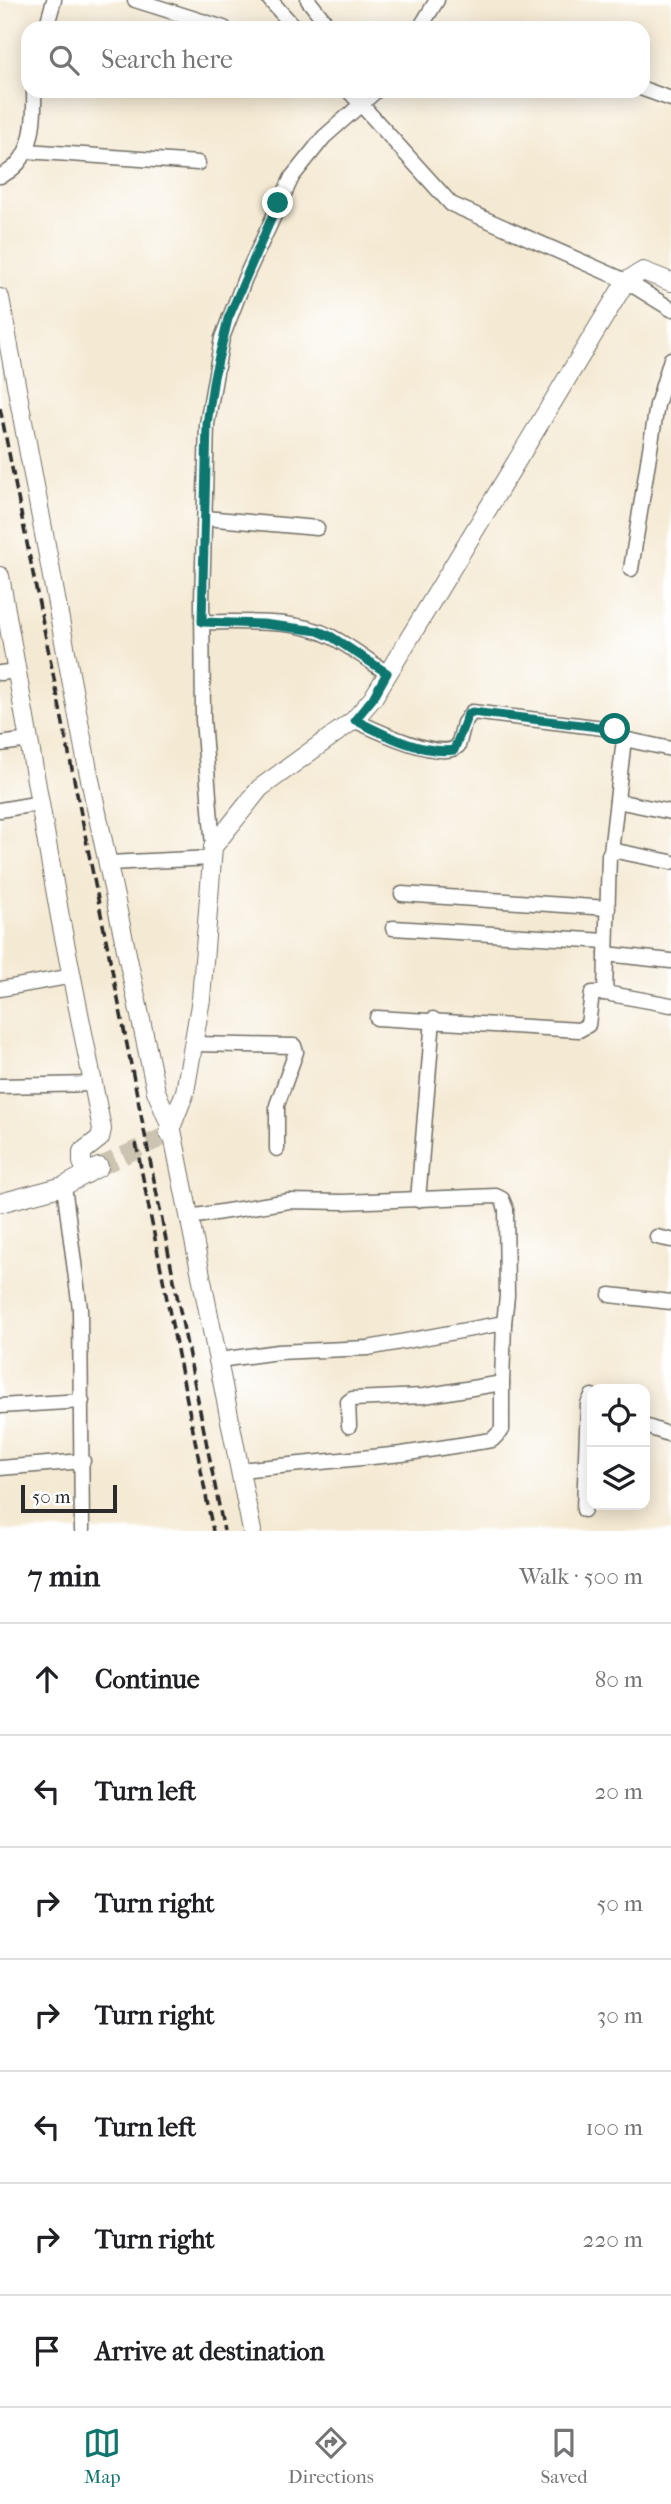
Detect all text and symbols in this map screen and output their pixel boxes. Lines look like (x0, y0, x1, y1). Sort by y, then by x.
search box (21, 21, 650, 98)
icon: search (45, 41, 83, 79)
text: Search here (101, 44, 233, 75)
route end (262, 187, 293, 218)
route start (599, 713, 630, 744)
map controls (587, 1384, 650, 1510)
button: locate (587, 1384, 650, 1447)
button: layers (587, 1447, 650, 1510)
scale bar (21, 1482, 117, 1514)
text: 50 m (32, 1486, 71, 1508)
text: 7 min (28, 1559, 100, 1594)
text: Walk · 500 m (519, 1563, 643, 1590)
icon: ahead (28, 1660, 66, 1698)
text: Continue (95, 1664, 200, 1695)
text: 80 m (595, 1666, 643, 1693)
icon: left (28, 1772, 66, 1810)
text: Turn left (95, 1776, 196, 1807)
text: 20 m (594, 1778, 643, 1805)
icon: right (28, 1884, 66, 1922)
text: Turn right (95, 1888, 215, 1919)
text: 50 m (596, 1890, 643, 1917)
icon: right (28, 1996, 66, 2034)
text: Turn right (95, 2000, 215, 2031)
text: 30 m (597, 2002, 643, 2029)
icon: left (28, 2108, 66, 2146)
text: Turn left (95, 2112, 196, 2143)
text: 100 m (585, 2114, 643, 2141)
icon: right (28, 2220, 66, 2258)
text: Turn right (95, 2224, 215, 2255)
text: 220 m (583, 2226, 643, 2253)
icon: arrive (28, 2332, 66, 2370)
text: Arrive at destination (95, 2336, 325, 2367)
tab: Map (83, 2424, 121, 2488)
tab: Directions (288, 2424, 374, 2488)
tab: Saved (540, 2424, 588, 2488)

